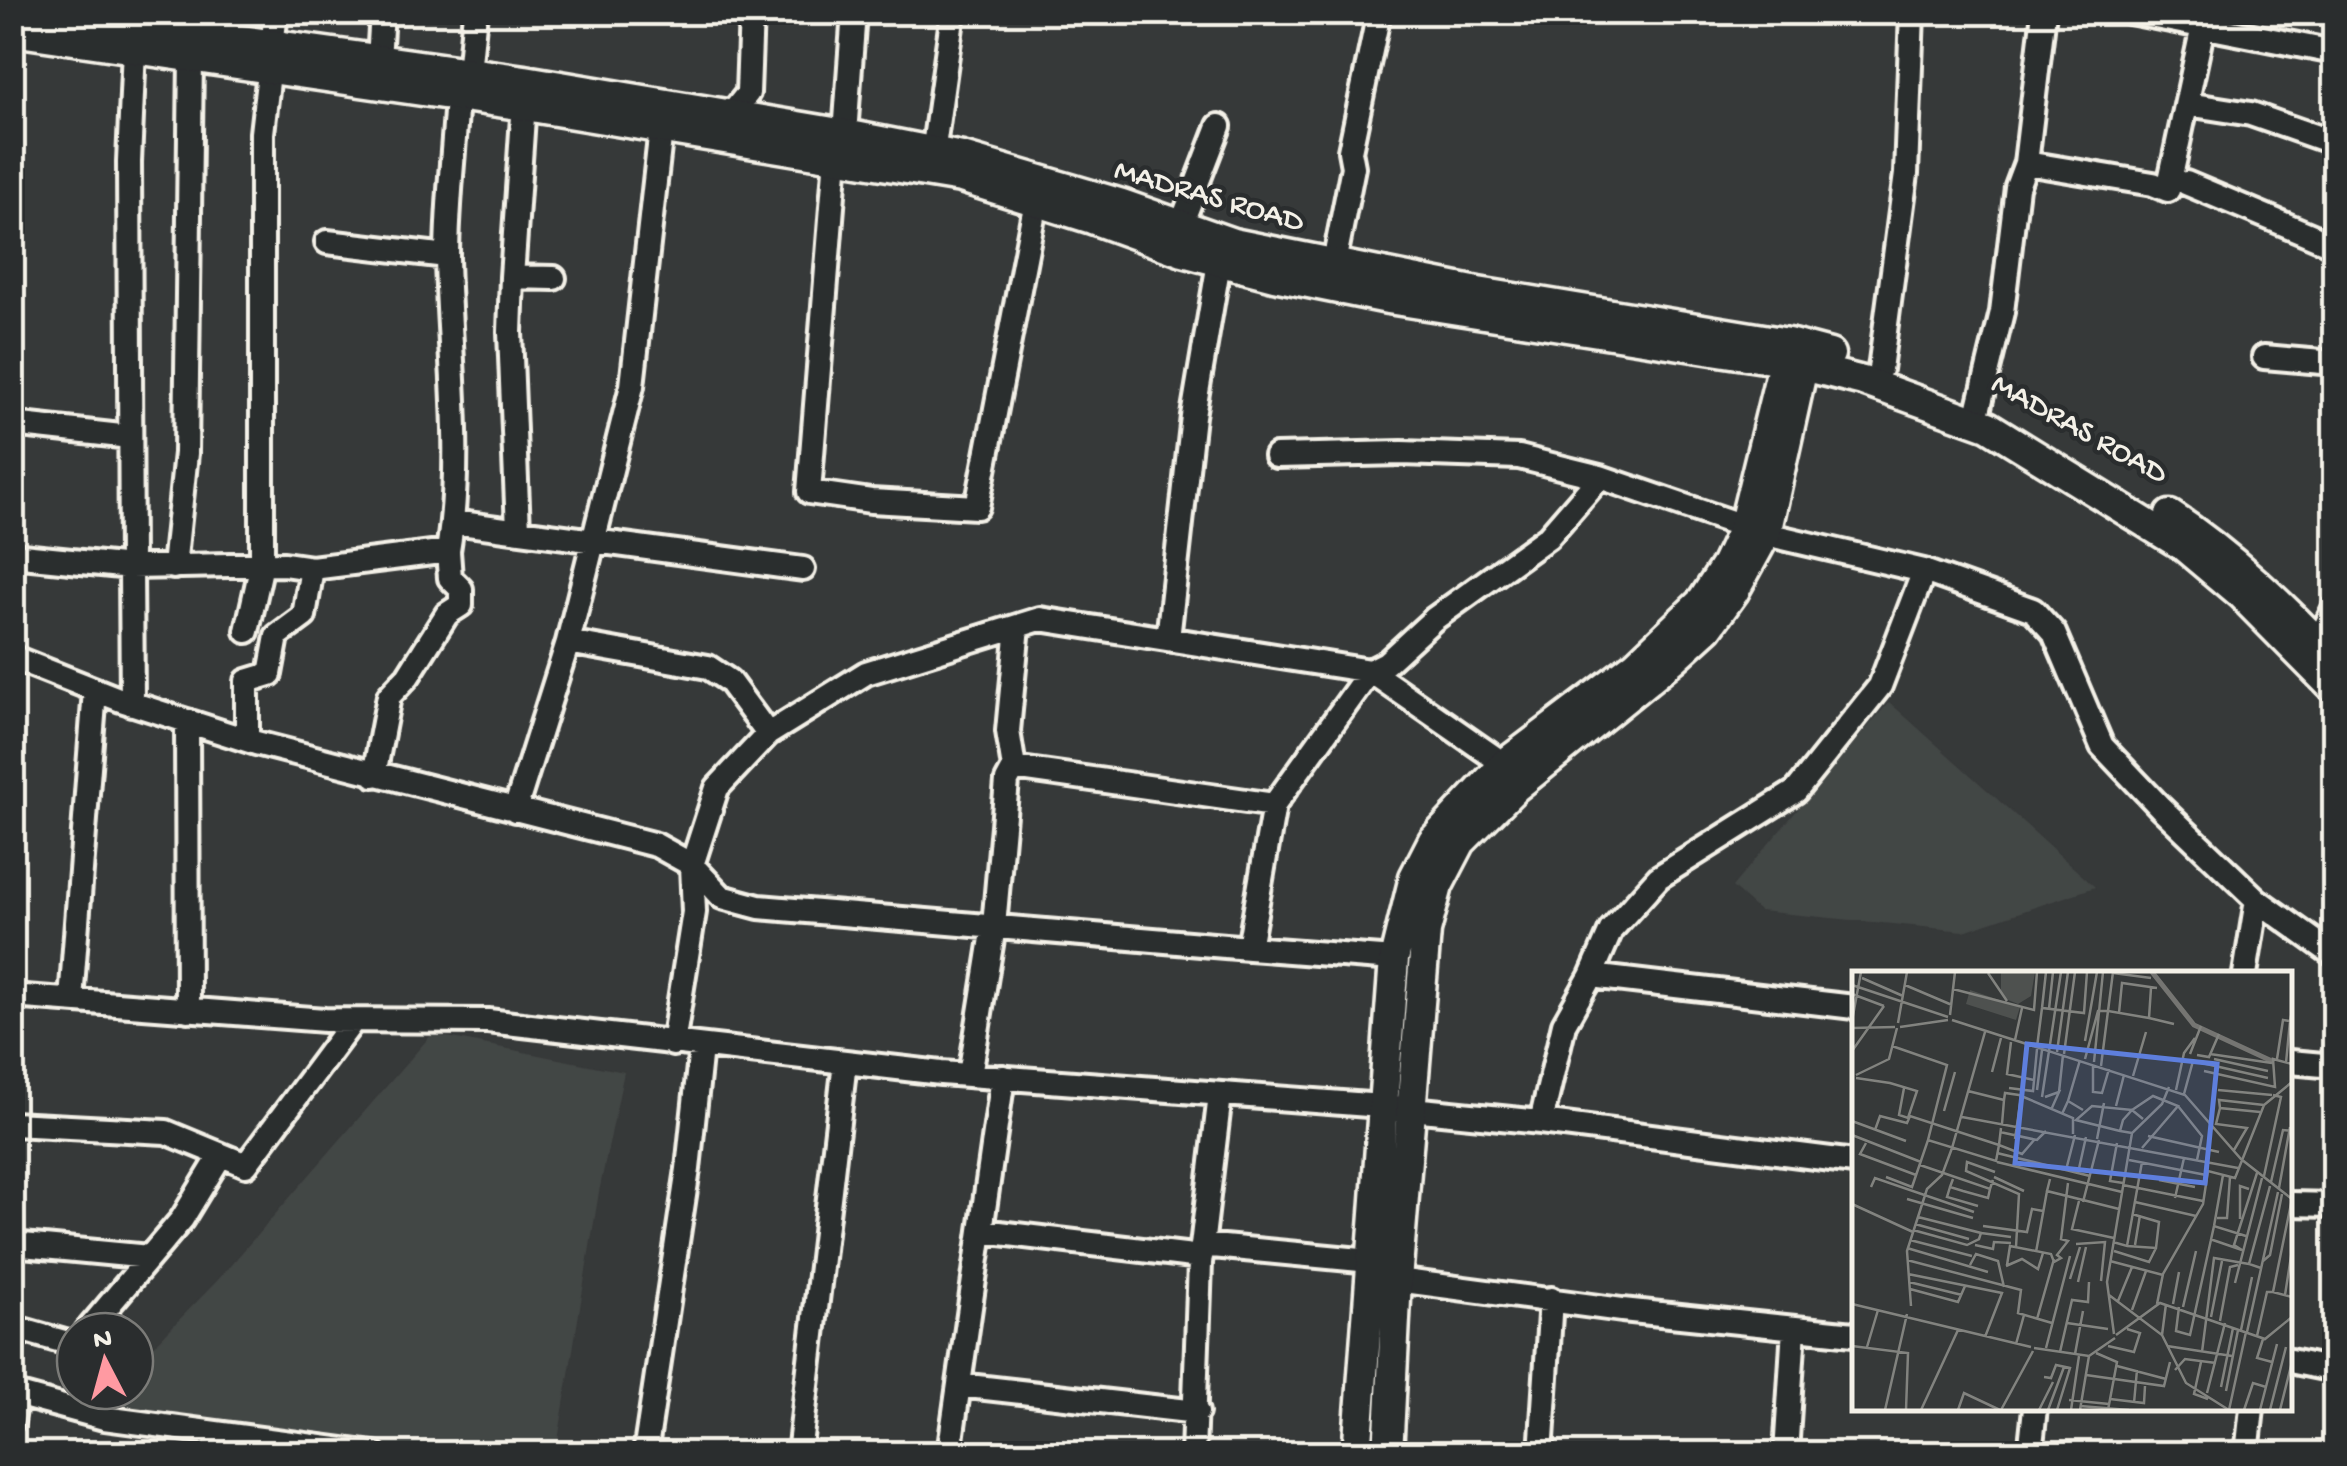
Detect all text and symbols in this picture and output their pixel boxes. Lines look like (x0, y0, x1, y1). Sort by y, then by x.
street label: MADRAS ROAD (1109, 153, 1308, 243)
street label: MADRAS ROAD (1984, 366, 2174, 495)
inset map (1852, 971, 2292, 1411)
north arrow (55, 1311, 155, 1411)
text: N (92, 1323, 114, 1358)

